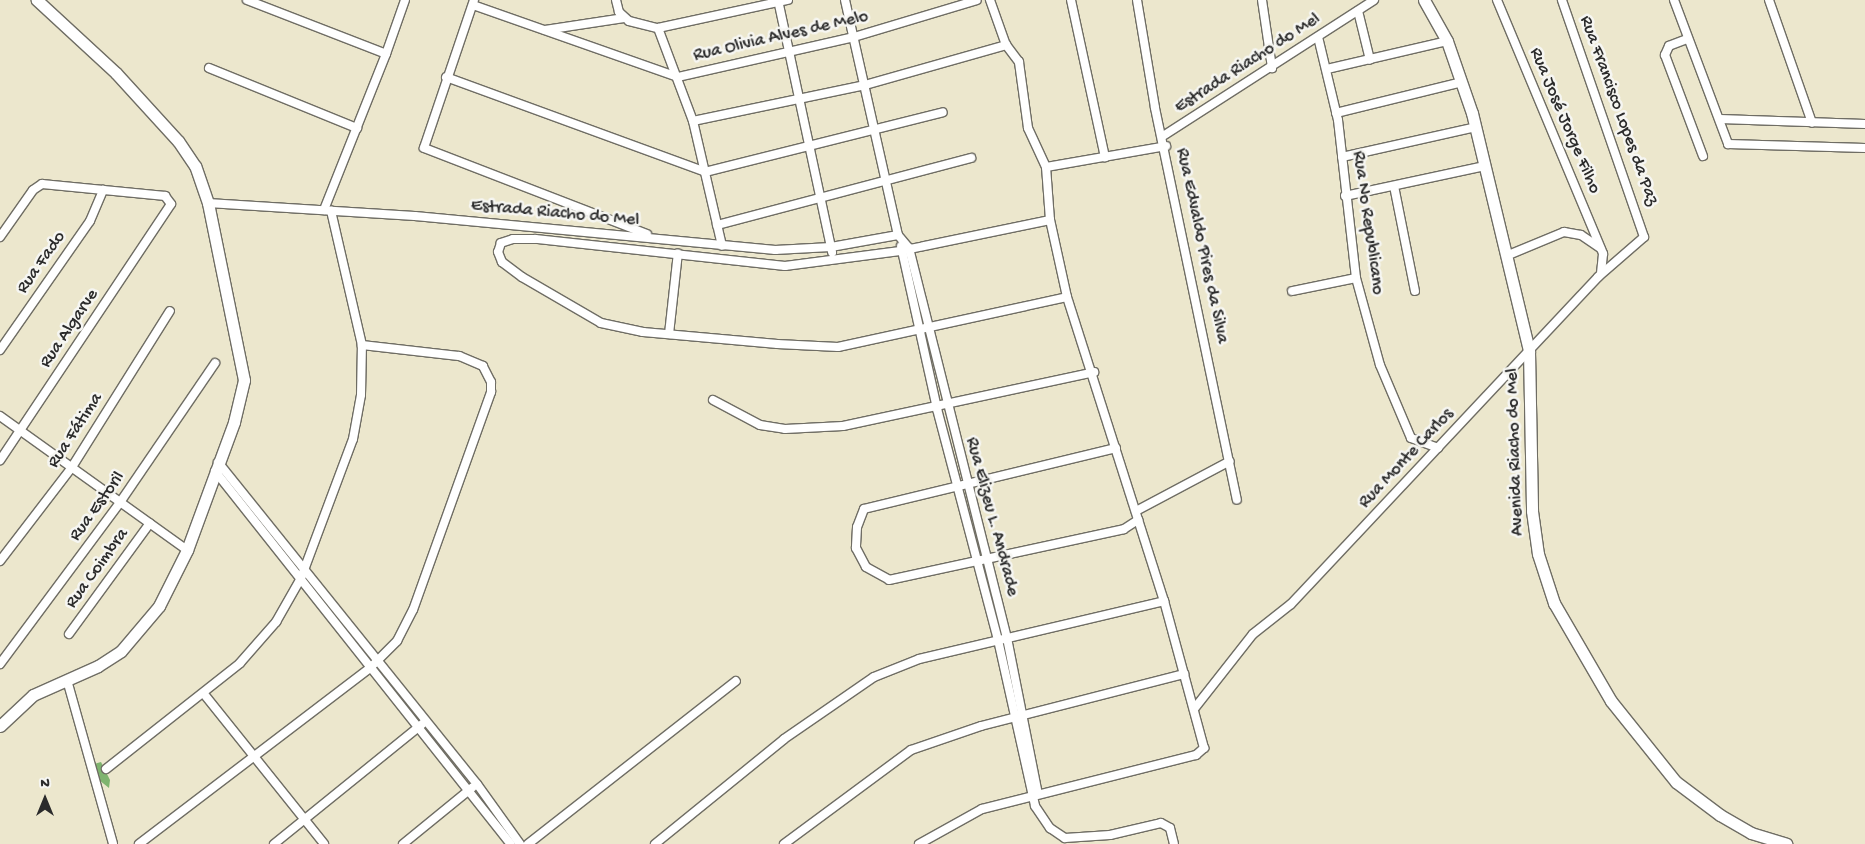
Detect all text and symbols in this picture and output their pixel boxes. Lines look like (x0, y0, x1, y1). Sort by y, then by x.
street label: Rua Olivia Alves de Melo (691, 6, 871, 68)
street label: Estrada Riacho do Mel (1171, 9, 1325, 119)
street label: Rua Francisco Lopes da Paz (1574, 13, 1662, 209)
street label: Rua José Jorge Filho (1524, 45, 1604, 197)
street label: Rua Edvaldo Pires da Silva (1170, 146, 1232, 346)
street label: Rua No Republicano (1346, 150, 1388, 296)
street label: Estrada Riacho do Mel (470, 196, 640, 232)
street label: Rua Fado (13, 228, 71, 298)
street label: Rua Algarve (36, 285, 104, 373)
street label: Avenida Riacho do Mel (1502, 368, 1530, 536)
street label: Rua Fátima (44, 389, 108, 473)
street label: Rua Monte Carlos (1355, 404, 1459, 514)
street label: Rua Elizeu L. Andrade (959, 435, 1023, 599)
street label: Rua Estoril (65, 468, 131, 546)
street label: Rua Coimbra (62, 525, 134, 613)
north arrow (20, 774, 70, 824)
text: N (40, 775, 50, 792)

